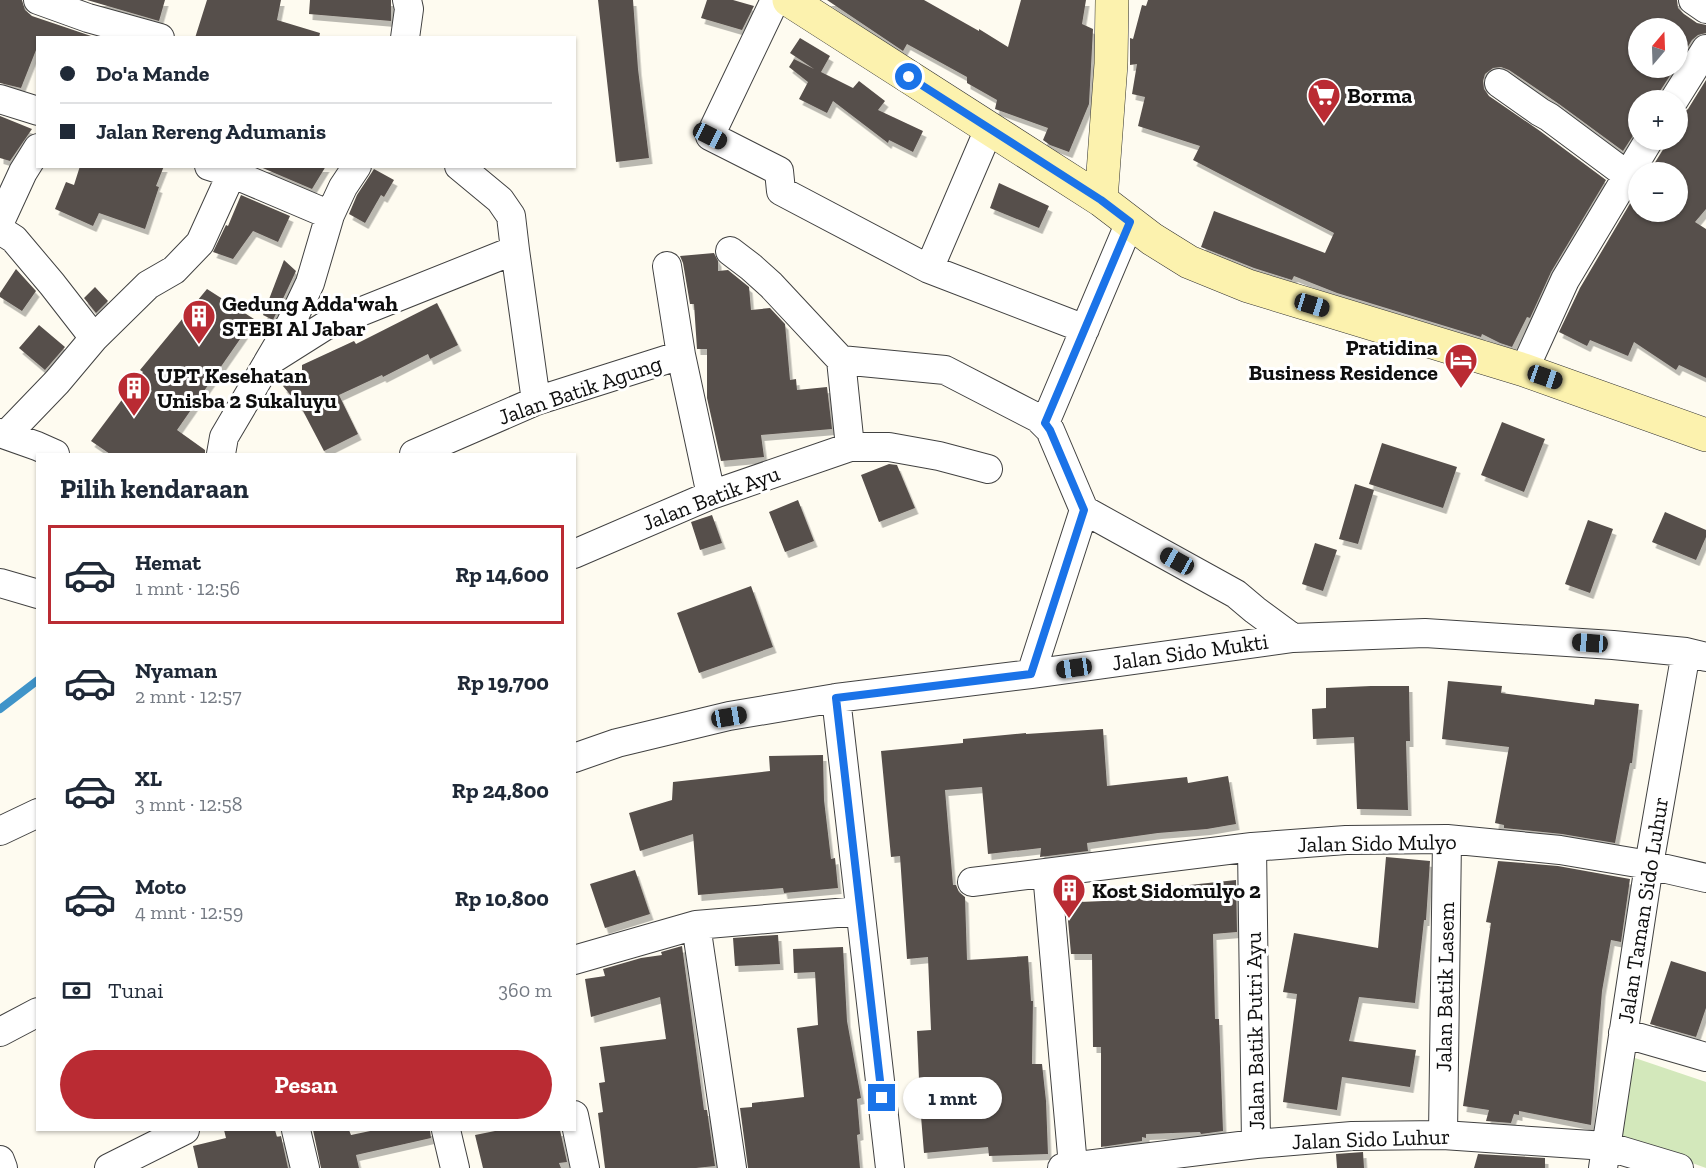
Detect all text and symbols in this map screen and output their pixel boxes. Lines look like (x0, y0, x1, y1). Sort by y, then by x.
north arrow (1628, 18, 1688, 78)
map controls (1628, 18, 1688, 222)
text: Do'a Mande (96, 60, 209, 87)
route start (895, 63, 922, 90)
supermarket icon: Borma (1306, 77, 1342, 124)
place label: Borma (1347, 82, 1412, 109)
button: + (1628, 90, 1688, 150)
text: Jalan Rereng Adumanis (96, 118, 326, 145)
car (690, 120, 730, 152)
button: − (1628, 162, 1688, 222)
place label: Gedung Adda'wah STEBI Al Jabar (222, 290, 398, 342)
car (1292, 291, 1332, 319)
building icon: Gedung Adda'wah STEBI Al Jabar (181, 298, 217, 345)
place label: Pratidina Business Residence (1248, 334, 1438, 386)
hotel icon: Pratidina Business Residence (1443, 342, 1479, 389)
street label: Jalan Batik Agung (495, 349, 665, 431)
place label: UPT Kesehatan Unisba 2 Sukaluyu (157, 362, 337, 414)
car (1525, 363, 1565, 391)
building icon: UPT Kesehatan Unisba 2 Sukaluyu (116, 370, 152, 417)
street label: Jalan Batik Ayu (638, 459, 784, 537)
text: Pilih kendaraan (60, 473, 249, 505)
car (1157, 544, 1197, 578)
icon: car (63, 548, 117, 602)
text: Hemat (135, 549, 201, 576)
text: Rp 14,600 (455, 561, 549, 588)
text: 1 mnt · 12:56 (135, 576, 240, 600)
street label: Jalan Sido Mukti (1110, 628, 1270, 676)
car (1571, 633, 1609, 653)
icon: car (63, 656, 117, 710)
text: Nyaman (135, 657, 217, 684)
car (1055, 657, 1093, 679)
text: Rp 19,700 (457, 669, 549, 696)
text: 2 mnt · 12:57 (135, 684, 242, 708)
car (710, 705, 748, 729)
icon: car (63, 764, 117, 818)
text: XL (135, 765, 162, 792)
text: Rp 24,800 (452, 777, 549, 804)
text: 3 mnt · 12:58 (135, 792, 242, 816)
street label: Jalan Taman Sido Luhur (1612, 795, 1674, 1025)
street label: Jalan Sido Mulyo (1297, 828, 1457, 858)
icon: car (63, 872, 117, 926)
building icon: Kost Sidomulyo 2 (1051, 872, 1087, 919)
text: Moto (135, 873, 186, 900)
place label: Kost Sidomulyo 2 (1092, 877, 1261, 904)
text: Rp 10,800 (455, 885, 549, 912)
text: 4 mnt · 12:59 (135, 900, 243, 924)
street label: Jalan Batik Lasem (1430, 902, 1460, 1072)
street label: Jalan Batik Putri Ayu (1240, 931, 1270, 1130)
icon: cash (60, 974, 93, 1007)
text: Tunai (108, 977, 163, 1004)
text: 360 m (498, 978, 552, 1002)
button: Pesan (60, 1050, 552, 1119)
callout: 1 mnt (903, 1077, 1002, 1119)
route end (868, 1084, 895, 1111)
text: 1 mnt (928, 1086, 977, 1110)
street label: Jalan Sido Luhur (1291, 1123, 1451, 1155)

